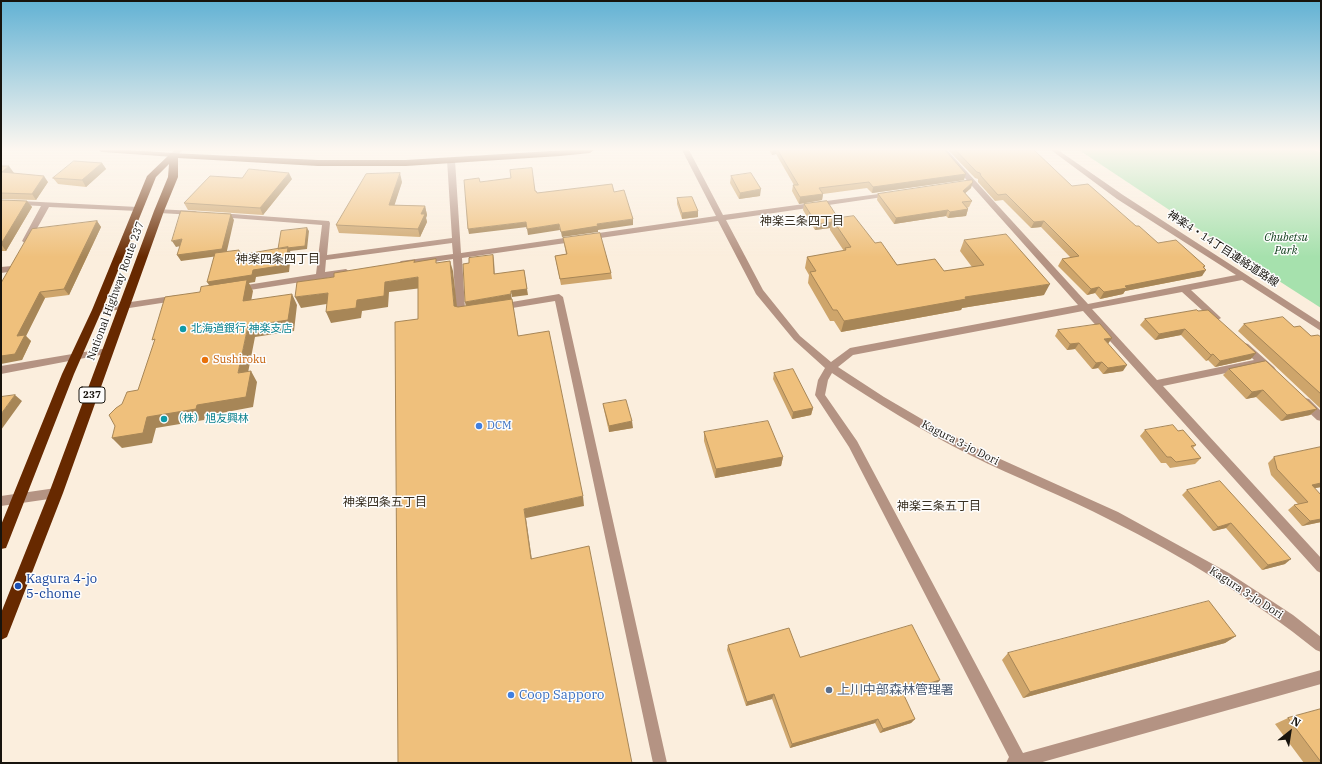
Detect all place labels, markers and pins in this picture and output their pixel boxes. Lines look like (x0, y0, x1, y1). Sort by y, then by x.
place label: 北海道銀行 神楽支店 (191, 322, 293, 336)
marker: 北海道銀行 神楽支店 (178, 324, 188, 334)
place label: Sushiroku (213, 353, 266, 367)
marker: Sushiroku (200, 355, 210, 365)
place label: （株）旭友興林 (172, 412, 249, 426)
marker: （株）旭友興林 (159, 414, 169, 424)
place label: DCM (487, 419, 512, 433)
marker: DCM (474, 421, 484, 431)
place label: Kagura 4-jo 5-chome (26, 571, 97, 602)
marker: Kagura 4-jo 5-chome (13, 581, 23, 591)
place label: 上川中部森林管理署 (837, 682, 954, 698)
marker: 上川中部森林管理署 (824, 685, 834, 695)
place label: Coop Sapporo (519, 687, 604, 703)
marker: Coop Sapporo (506, 690, 516, 700)

